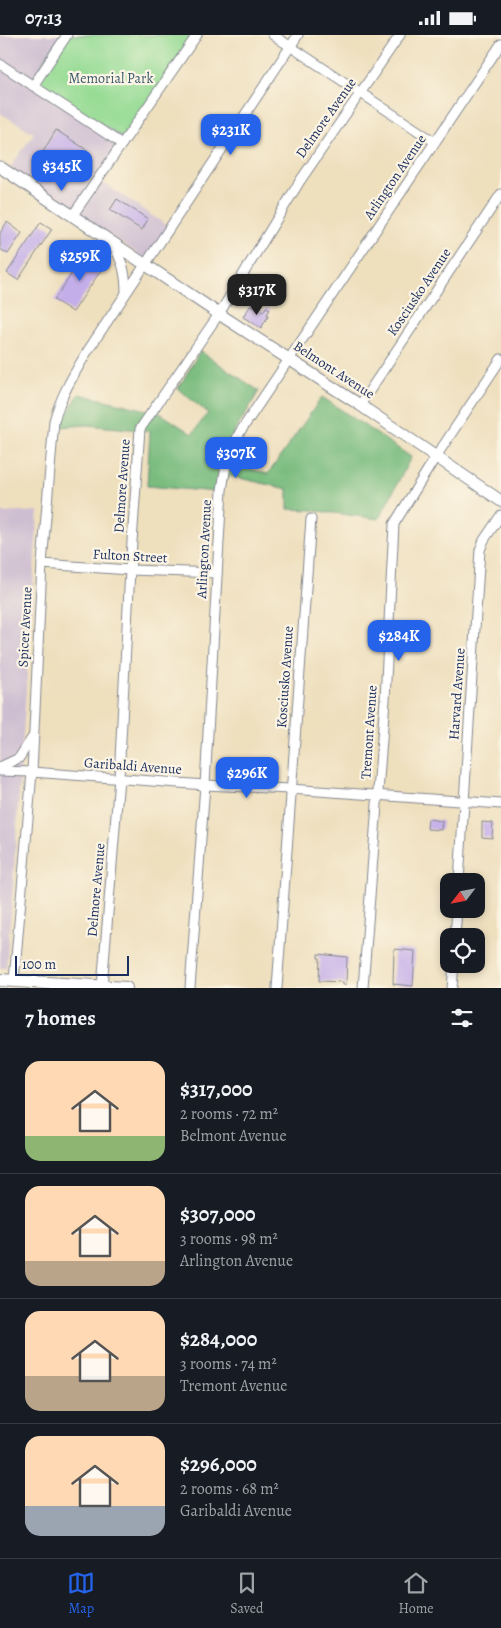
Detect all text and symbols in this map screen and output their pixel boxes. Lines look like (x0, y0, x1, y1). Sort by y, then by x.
text: 07:13 (25, 5, 62, 31)
park label: Memorial Park (69, 69, 153, 88)
street label: Delmore Avenue (291, 74, 361, 162)
pin: $231K (196, 113, 266, 156)
text: $231K (212, 119, 250, 141)
street label: Arlington Avenue (359, 131, 431, 224)
pin: $345K (27, 149, 97, 192)
text: $345K (42, 155, 82, 177)
pin: $259K (45, 239, 115, 282)
street label: Kosciusko Avenue (383, 244, 455, 340)
text: $259K (60, 245, 100, 267)
pin: $317K (222, 273, 292, 316)
text: $317K (238, 279, 276, 301)
street label: Belmont Avenue (290, 337, 378, 403)
pin: $307K (201, 437, 271, 479)
street label: Delmore Avenue (109, 438, 135, 534)
text: $307K (216, 442, 256, 464)
street label: Arlington Avenue (192, 499, 216, 600)
street label: Fulton Street (92, 545, 168, 567)
street label: Spicer Avenue (13, 586, 37, 668)
pin: $284K (364, 619, 434, 662)
street label: Kosciusko Avenue (272, 625, 298, 729)
text: $284K (379, 625, 419, 647)
street label: Harvard Avenue (444, 647, 470, 741)
street label: Tremont Avenue (356, 684, 382, 780)
street label: Garibaldi Avenue (83, 753, 183, 779)
pin: $296K (212, 757, 282, 799)
text: $296K (227, 762, 267, 784)
street label: Delmore Avenue (82, 842, 110, 938)
north arrow (440, 873, 485, 917)
map controls (440, 873, 485, 973)
button: locate (440, 928, 485, 973)
scale bar (15, 953, 129, 976)
text: 100 m (22, 955, 56, 974)
text: 7 homes (25, 1004, 96, 1032)
icon: filters (448, 1004, 476, 1032)
text: $317,000 (180, 1075, 253, 1103)
icon: home (65, 1081, 125, 1141)
text: 2 rooms · 72 m² (180, 1103, 278, 1125)
text: Belmont Avenue (180, 1125, 287, 1147)
text: $307,000 (180, 1200, 256, 1228)
icon: home (65, 1206, 125, 1266)
text: 3 rooms · 98 m² (180, 1228, 278, 1250)
text: Arlington Avenue (180, 1250, 293, 1272)
text: $284,000 (180, 1325, 257, 1353)
icon: home (65, 1331, 125, 1391)
text: 3 rooms · 74 m² (180, 1353, 277, 1375)
text: Tremont Avenue (180, 1375, 288, 1397)
text: $296,000 (180, 1450, 257, 1478)
icon: home (65, 1456, 125, 1516)
text: 2 rooms · 68 m² (180, 1478, 279, 1500)
text: Garibaldi Avenue (180, 1500, 292, 1522)
tab: Map (67, 1569, 95, 1618)
tab: Saved (230, 1569, 264, 1618)
tab: Home (398, 1569, 434, 1618)

